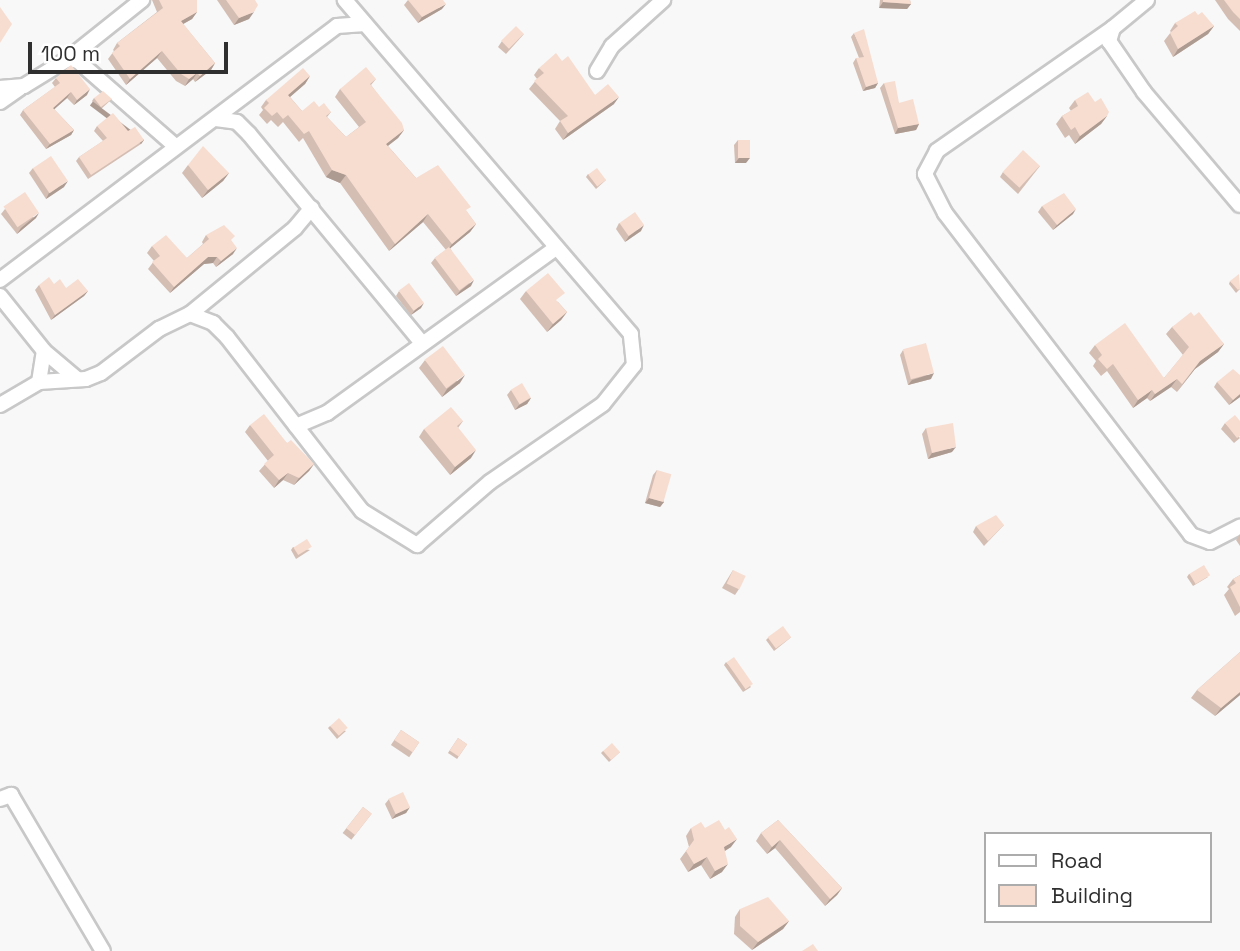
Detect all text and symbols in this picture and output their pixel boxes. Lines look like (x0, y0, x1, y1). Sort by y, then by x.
scale bar (32, 28, 231, 72)
text: 100 m (41, 40, 100, 67)
legend (984, 832, 1212, 923)
text: Road (1051, 847, 1103, 874)
text: Building (1051, 882, 1133, 909)

